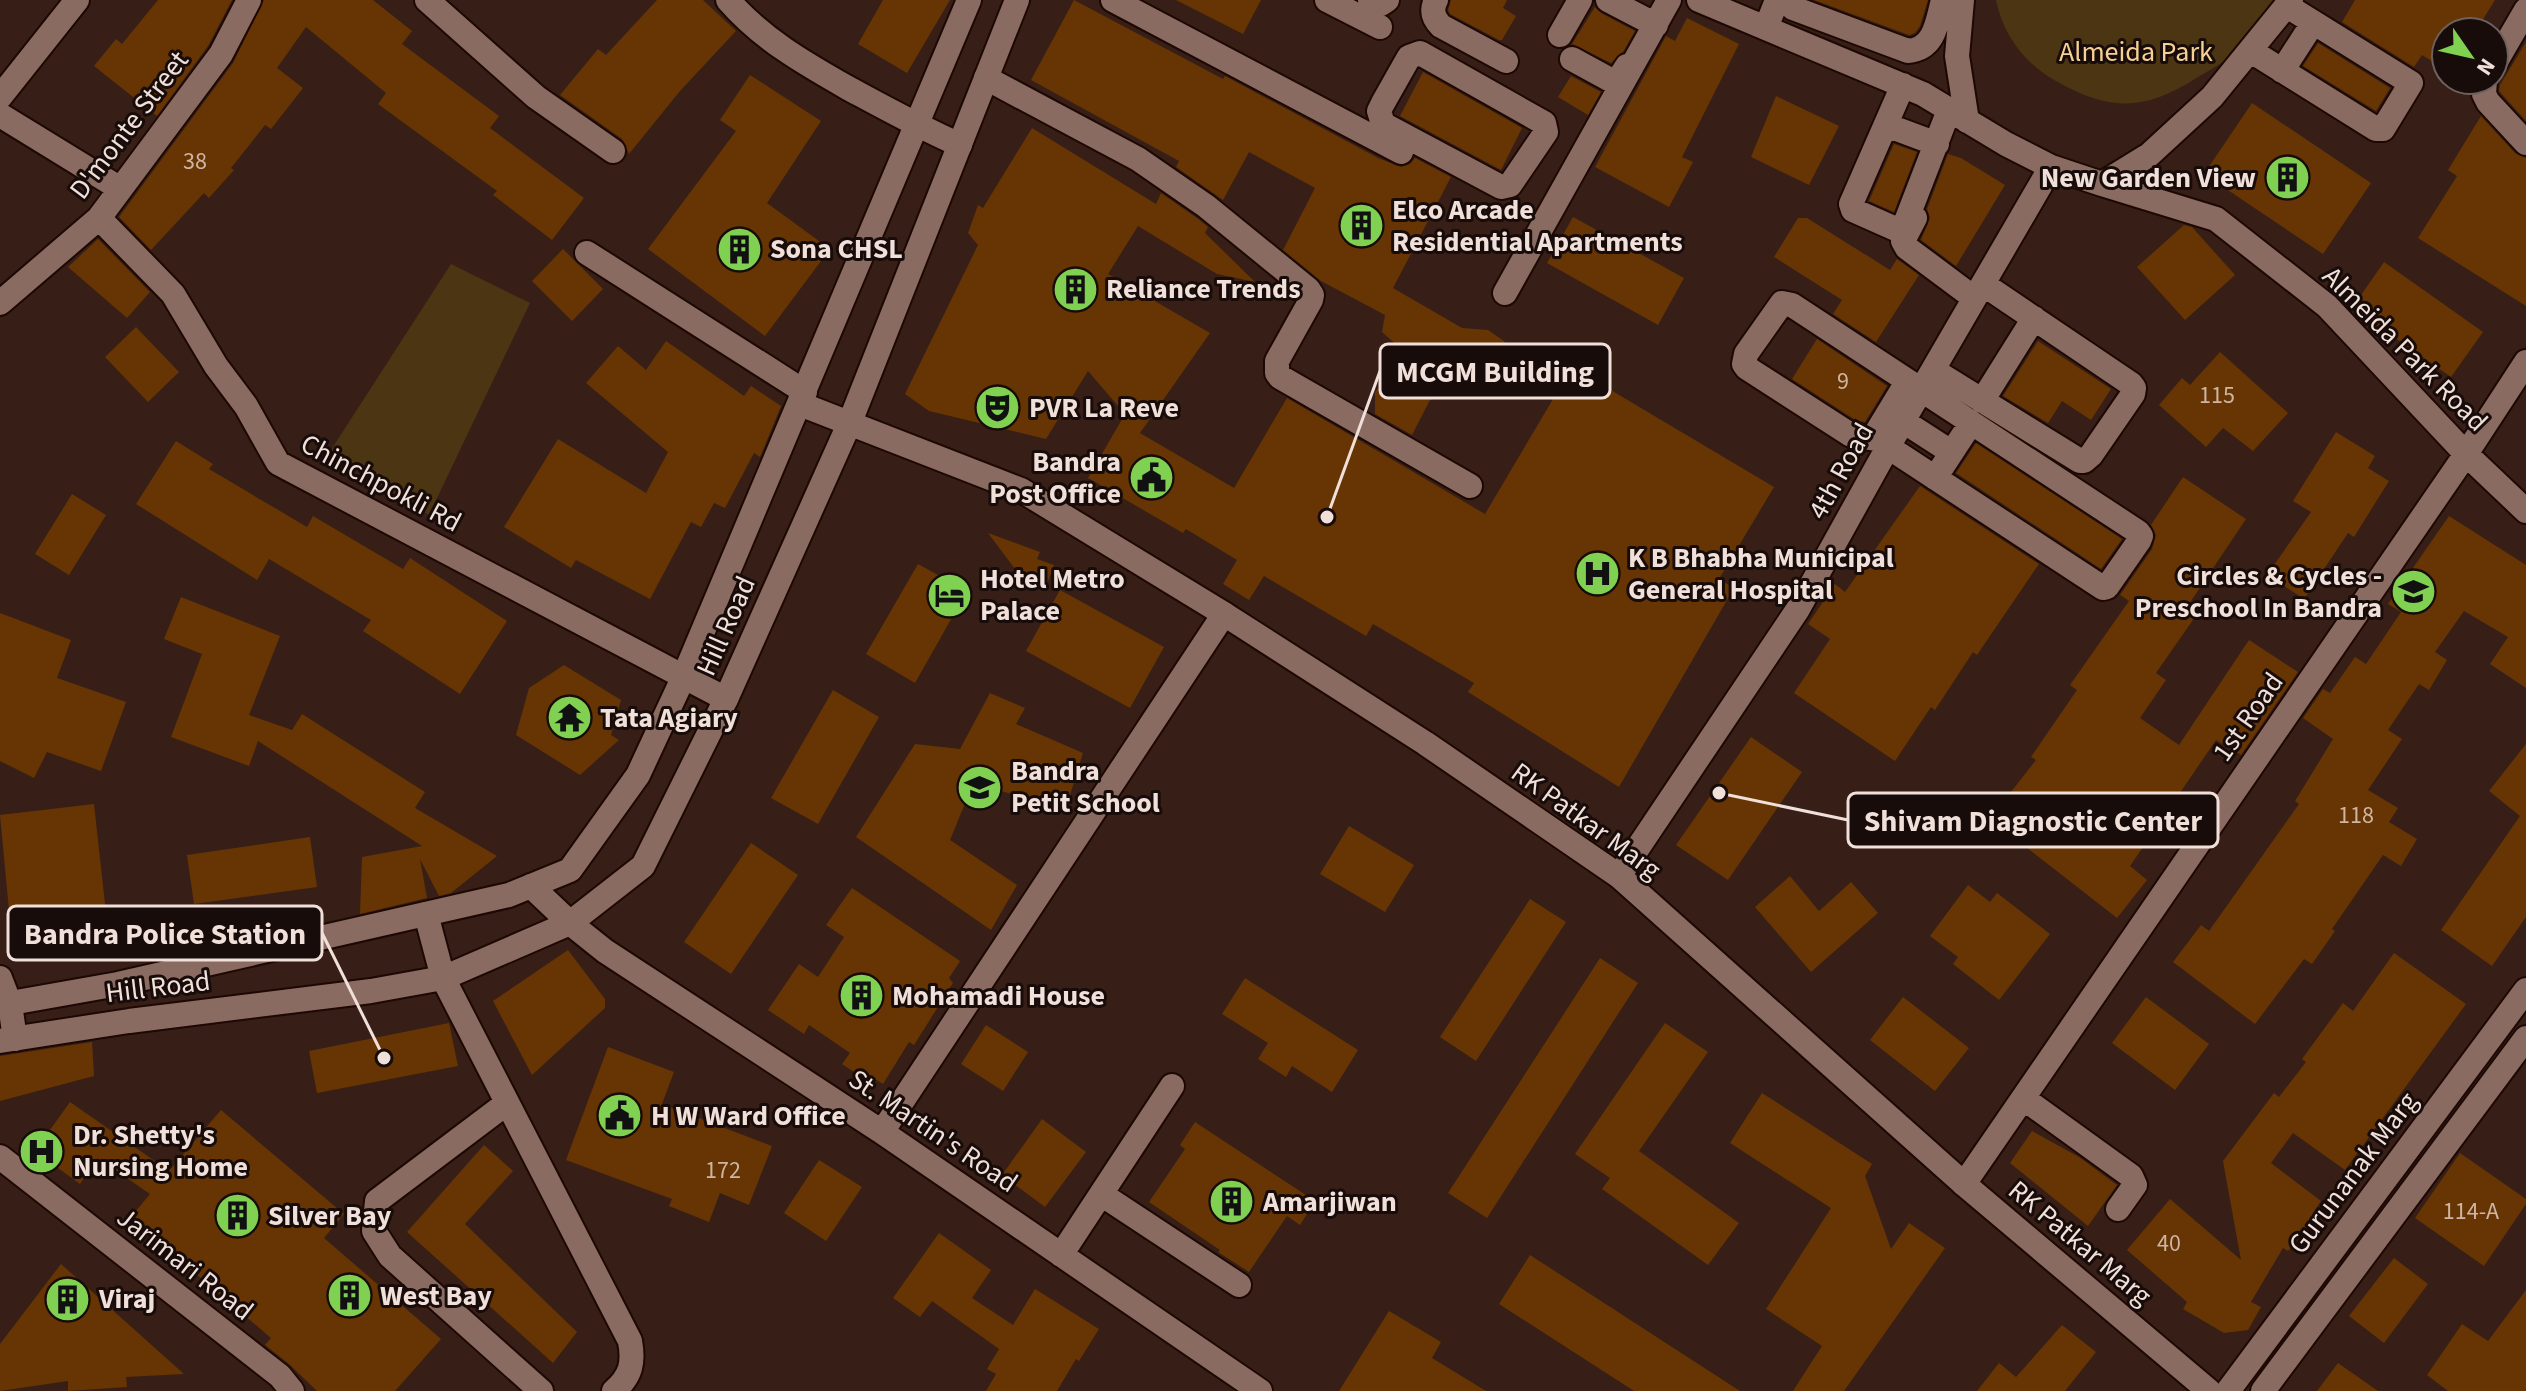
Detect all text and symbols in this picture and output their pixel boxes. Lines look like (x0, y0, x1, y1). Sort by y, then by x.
north arrow (2430, 16, 2510, 96)
park label: Almeida Park (2059, 32, 2213, 72)
street label: D'monte Street (60, 42, 198, 208)
text: N (2468, 52, 2503, 82)
house number: 38 (183, 144, 207, 179)
building icon: New Garden View (2263, 154, 2311, 202)
place label: New Garden View (2041, 158, 2256, 198)
place label: Elco Arcade Residential Apartments (1392, 190, 1683, 262)
building icon: Elco Arcade Residential Apartments (1337, 202, 1385, 250)
building icon: Sona CHSL (715, 225, 763, 273)
place label: Sona CHSL (770, 229, 903, 269)
street label: Almeida Park Road (2313, 257, 2497, 441)
building icon: Reliance Trends (1051, 265, 1099, 313)
place label: Reliance Trends (1106, 269, 1301, 309)
callout: MCGM Building (1380, 344, 1610, 398)
text: MCGM Building (1396, 351, 1594, 394)
house number: 9 (1837, 364, 1849, 399)
house number: 115 (2199, 378, 2235, 413)
theatre icon: PVR La Reve (974, 384, 1022, 432)
place label: PVR La Reve (1029, 388, 1179, 428)
street label: 4th Road (1798, 416, 1884, 526)
street label: Chinchpokli Rd (294, 424, 468, 542)
place label: Bandra Post Office (989, 442, 1121, 514)
public building icon: Bandra Post Office (1128, 454, 1176, 502)
place label: K B Bhabha Municipal General Hospital (1628, 538, 1894, 610)
hospital icon: K B Bhabha Municipal General Hospital (1573, 550, 1621, 598)
place label: Circles & Cycles - Preschool In Bandra (2135, 556, 2382, 628)
place label: Hotel Metro Palace (980, 559, 1125, 631)
school or university icon: Circles & Cycles - Preschool In Bandra (2389, 568, 2437, 616)
street label: Hill Road (686, 570, 766, 682)
hotel icon: Hotel Metro Palace (925, 571, 973, 619)
street label: 1st Road (2203, 664, 2293, 770)
temple icon: Tata Agiary (545, 694, 593, 742)
place label: Tata Agiary (600, 698, 738, 738)
place label: Bandra Petit School (1011, 751, 1160, 823)
street label: RK Patkar Marg (1503, 753, 1669, 889)
school or university icon: Bandra Petit School (956, 763, 1004, 811)
callout: Shivam Diagnostic Center (1848, 793, 2218, 847)
house number: 118 (2338, 798, 2374, 833)
text: Shivam Diagnostic Center (1864, 800, 2202, 843)
callout: Bandra Police Station (8, 906, 322, 960)
text: Bandra Police Station (24, 913, 306, 956)
street label: Hill Road (103, 961, 213, 1013)
building icon: Mohamadi House (837, 972, 885, 1020)
place label: Mohamadi House (892, 976, 1105, 1016)
street label: St. Martin's Road (840, 1060, 1026, 1202)
street label: Gurunanak Marg (2279, 1084, 2427, 1262)
public building icon: H W Ward Office (596, 1092, 644, 1140)
place label: H W Ward Office (651, 1096, 846, 1136)
place label: Dr. Shetty's Nursing Home (73, 1115, 248, 1187)
hospital icon: Dr. Shetty's Nursing Home (18, 1127, 66, 1175)
house number: 172 (705, 1153, 741, 1188)
street label: RK Patkar Marg (1999, 1171, 2161, 1315)
building icon: Amarjiwan (1208, 1178, 1256, 1226)
place label: Amarjiwan (1262, 1182, 1397, 1222)
building icon: Silver Bay (213, 1192, 261, 1240)
house number: 114-A (2443, 1194, 2499, 1229)
place label: Silver Bay (268, 1196, 392, 1236)
street label: Jarimari Road (108, 1198, 262, 1330)
house number: 40 (2157, 1226, 2181, 1261)
building icon: West Bay (325, 1272, 373, 1320)
building icon: Viraj (44, 1275, 92, 1323)
place label: West Bay (380, 1276, 492, 1316)
place label: Viraj (98, 1279, 155, 1319)

